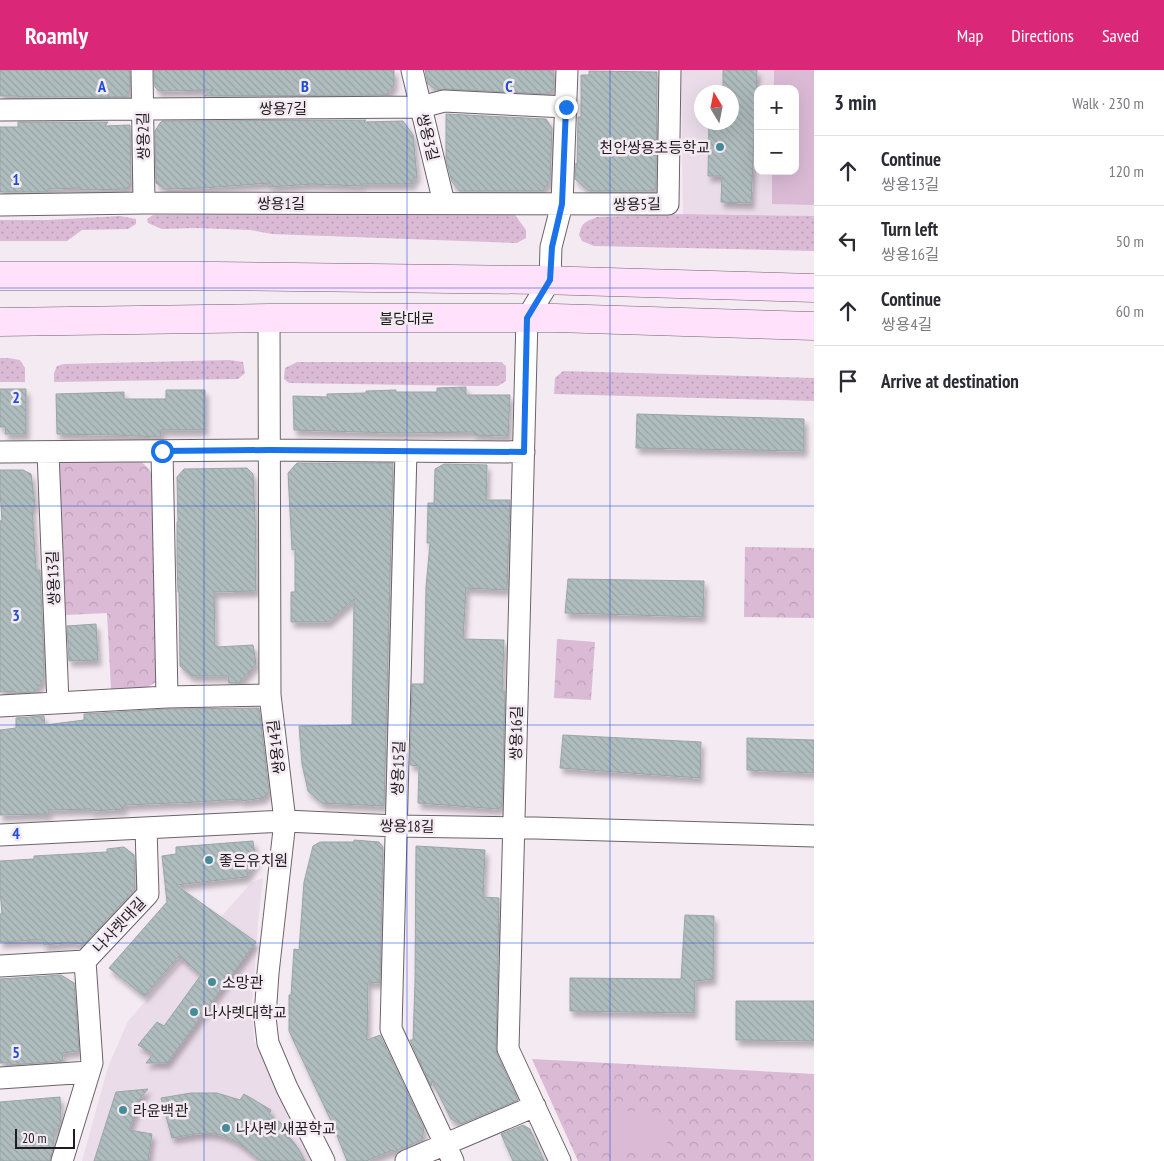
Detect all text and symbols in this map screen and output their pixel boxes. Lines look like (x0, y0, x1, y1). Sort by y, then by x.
text: Roamly (25, 20, 88, 51)
text: Map (957, 24, 983, 47)
text: Directions (1011, 24, 1074, 47)
text: Saved (1102, 24, 1139, 47)
text: A (97, 76, 107, 96)
text: B (301, 76, 309, 96)
text: C (505, 76, 513, 96)
north arrow (694, 85, 739, 130)
map controls (754, 85, 799, 175)
button: + (754, 85, 799, 130)
text: 3 min (834, 89, 876, 116)
text: Walk · 230 m (1072, 93, 1144, 113)
route end (555, 96, 578, 119)
street label: 쌍용7길 (259, 99, 307, 118)
street label: 쌍용3길 (413, 111, 443, 163)
street label: 쌍용2길 (133, 112, 153, 160)
button: − (754, 130, 799, 175)
place label: 천안쌍용초등학교 (600, 138, 710, 157)
marker: 천안쌍용초등학교 (714, 141, 726, 153)
text: Continue (881, 147, 941, 171)
icon: ahead (834, 157, 862, 185)
text: 120 m (1109, 161, 1144, 181)
text: 1 (12, 169, 20, 189)
text: 쌍용13길 (881, 174, 940, 194)
street label: 쌍용1길 (257, 194, 305, 213)
street label: 쌍용5길 (613, 194, 661, 214)
text: Turn left (881, 217, 938, 241)
icon: left (834, 227, 862, 255)
text: 50 m (1116, 231, 1144, 251)
text: 쌍용16길 (881, 244, 940, 264)
text: Continue (881, 287, 941, 311)
icon: ahead (834, 297, 862, 325)
text: 60 m (1116, 301, 1144, 321)
street label: 불당대로 (379, 309, 435, 328)
text: 쌍용4길 (881, 314, 932, 334)
icon: arrive (834, 367, 862, 395)
text: Arrive at destination (881, 369, 1019, 393)
text: 2 (12, 387, 20, 407)
route start (151, 440, 174, 463)
street label: 쌍용13길 (43, 550, 63, 606)
text: 3 (12, 605, 20, 625)
street label: 쌍용16길 (506, 705, 526, 761)
street label: 쌍용14길 (263, 719, 289, 775)
street label: 쌍용15길 (388, 740, 408, 796)
street label: 쌍용18길 (379, 816, 435, 836)
text: 4 (12, 823, 20, 843)
place label: 좋은유치원 (219, 851, 288, 870)
marker: 좋은유치원 (203, 854, 215, 866)
street label: 나사렛대길 (89, 893, 149, 957)
place label: 소망관 (222, 973, 264, 992)
marker: 소망관 (206, 976, 218, 988)
place label: 나사렛대학교 (204, 1003, 287, 1022)
marker: 나사렛대학교 (188, 1006, 200, 1018)
text: 5 (12, 1042, 20, 1062)
place label: 라윤백관 (133, 1101, 188, 1120)
marker: 라윤백관 (117, 1104, 129, 1116)
place label: 나사렛 새꿈학교 (236, 1119, 336, 1138)
marker: 나사렛 새꿈학교 (220, 1122, 232, 1134)
scale bar (15, 1126, 75, 1149)
text: 20 m (22, 1129, 47, 1147)

